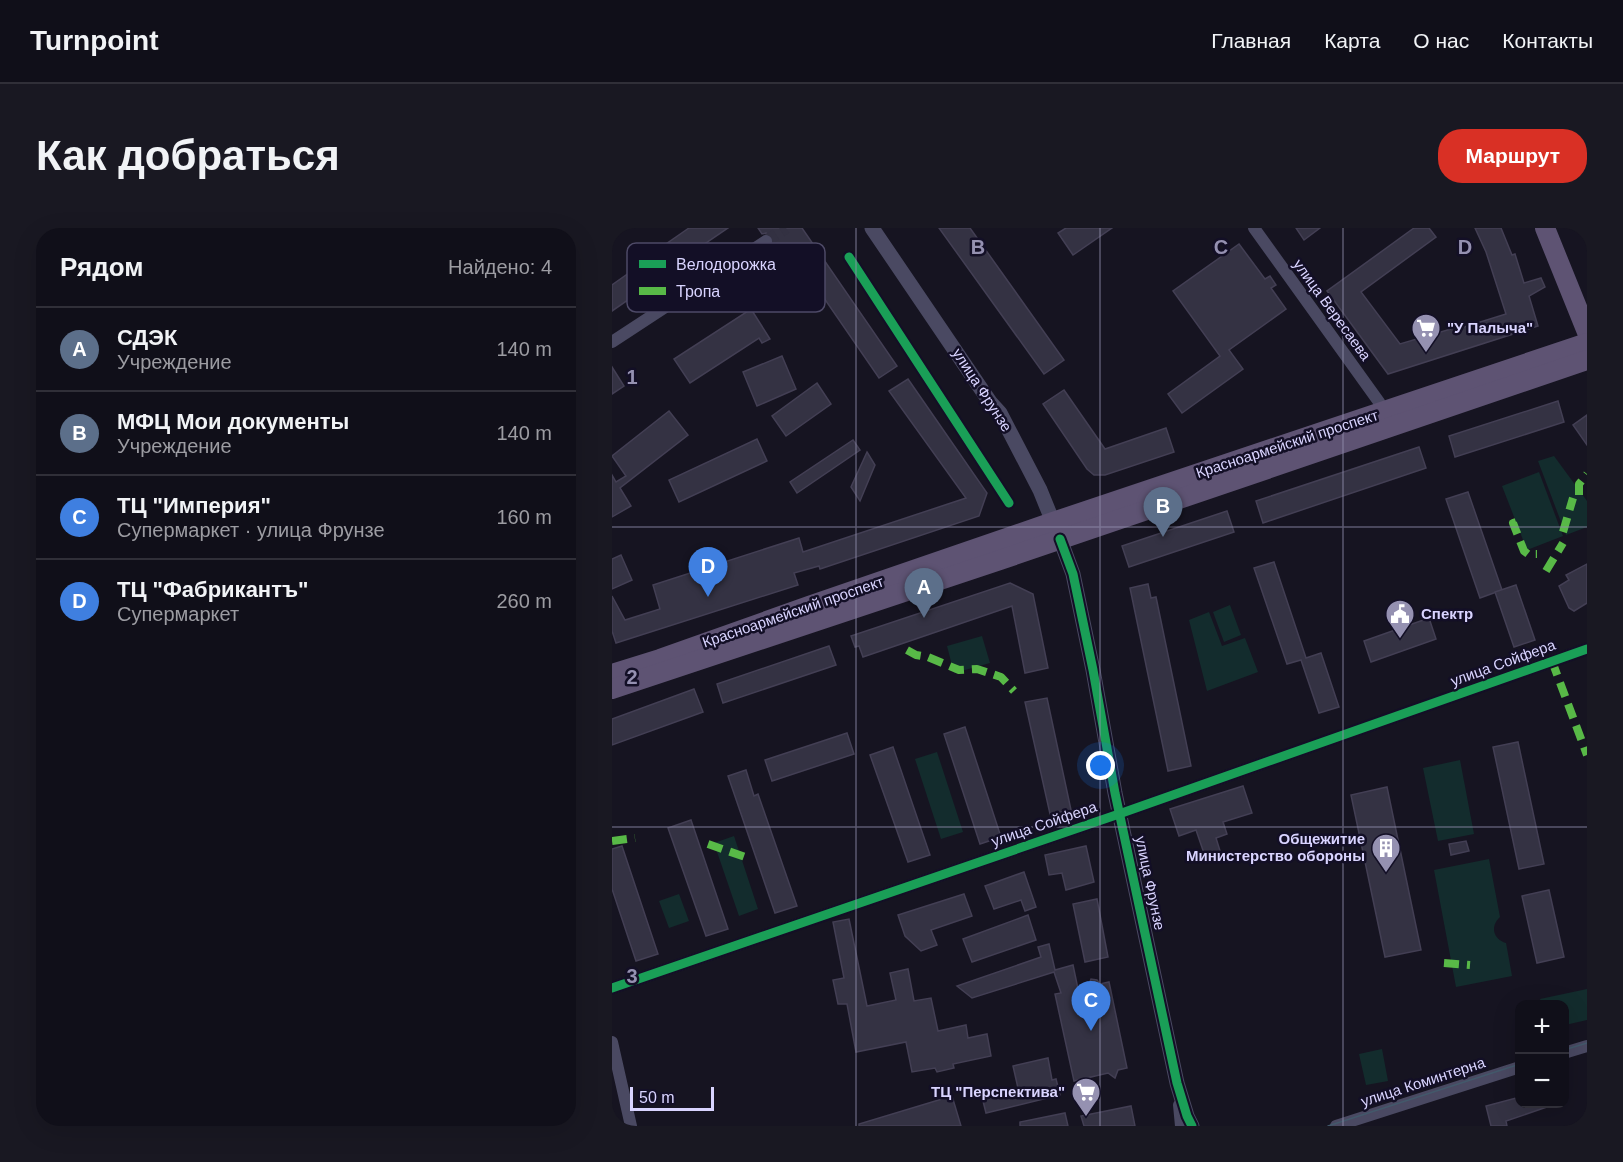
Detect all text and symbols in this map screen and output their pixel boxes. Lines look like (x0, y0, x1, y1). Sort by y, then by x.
text: Turnpoint (30, 25, 159, 56)
text: Главная (1211, 29, 1291, 52)
text: Карта (1324, 29, 1380, 52)
text: О нас (1413, 29, 1469, 52)
text: Контакты (1502, 29, 1593, 52)
button: Маршрут (1438, 129, 1587, 183)
text: Как добраться (36, 132, 340, 179)
text: B (971, 236, 985, 258)
text: C (1214, 236, 1228, 258)
text: D (1458, 236, 1472, 258)
legend (627, 243, 825, 312)
text: Рядом (60, 252, 143, 282)
text: Найдено: 4 (448, 256, 552, 278)
text: Велодорожка (676, 256, 776, 273)
street label: улица Вересаева (1290, 256, 1375, 364)
text: Тропа (676, 283, 720, 300)
supermarket icon: "У Палыча" (1410, 312, 1442, 354)
place label: "У Палыча" (1447, 319, 1533, 336)
text: СДЭК (117, 325, 177, 350)
text: A (72, 338, 87, 360)
text: 140 m (496, 338, 552, 360)
street label: улица Фрунзе (949, 345, 1016, 435)
text: Учреждение (117, 351, 232, 373)
text: 1 (626, 366, 638, 388)
street label: Красноармейский проспект (1194, 406, 1380, 481)
text: МФЦ Мои документы (117, 409, 349, 434)
text: B (72, 422, 87, 444)
text: 140 m (496, 422, 552, 444)
text: Учреждение (117, 435, 232, 457)
pin: B (1144, 488, 1182, 537)
text: ТЦ "Империя" (117, 493, 271, 518)
text: C (72, 506, 87, 528)
text: 160 m (496, 506, 552, 528)
text: Супермаркет · улица Фрунзе (117, 519, 385, 541)
pin: D (688, 548, 728, 597)
pin: A (904, 568, 944, 618)
street label: Красноармейский проспект (700, 572, 886, 651)
text: ТЦ "Фабрикантъ" (117, 577, 308, 602)
text: D (72, 590, 87, 612)
text: 260 m (496, 590, 552, 612)
public building icon: Спектр (1384, 598, 1416, 640)
text: Супермаркет (117, 603, 239, 625)
place label: Спектр (1421, 605, 1473, 622)
street label: улица Сойфера (1448, 635, 1558, 689)
text: 2 (626, 666, 638, 688)
your location (1086, 751, 1115, 780)
street label: улица Сойфера (989, 797, 1099, 850)
place label: Общежитие Министерство обороны (1186, 830, 1365, 864)
building icon: Общежитие Министерство обороны (1370, 832, 1402, 874)
street label: улица Фрунзе (1132, 834, 1169, 932)
text: 3 (626, 965, 638, 987)
pin: C (1072, 982, 1110, 1031)
map controls (1515, 1000, 1569, 1108)
button: + (1515, 1000, 1569, 1054)
street label: улица Коминтерна (1359, 1053, 1488, 1110)
button: − (1515, 1054, 1569, 1108)
supermarket icon: ТЦ "Перспектива" (1070, 1076, 1102, 1118)
place label: ТЦ "Перспектива" (931, 1083, 1065, 1100)
scale bar (630, 1084, 714, 1112)
text: 50 m (639, 1089, 675, 1106)

